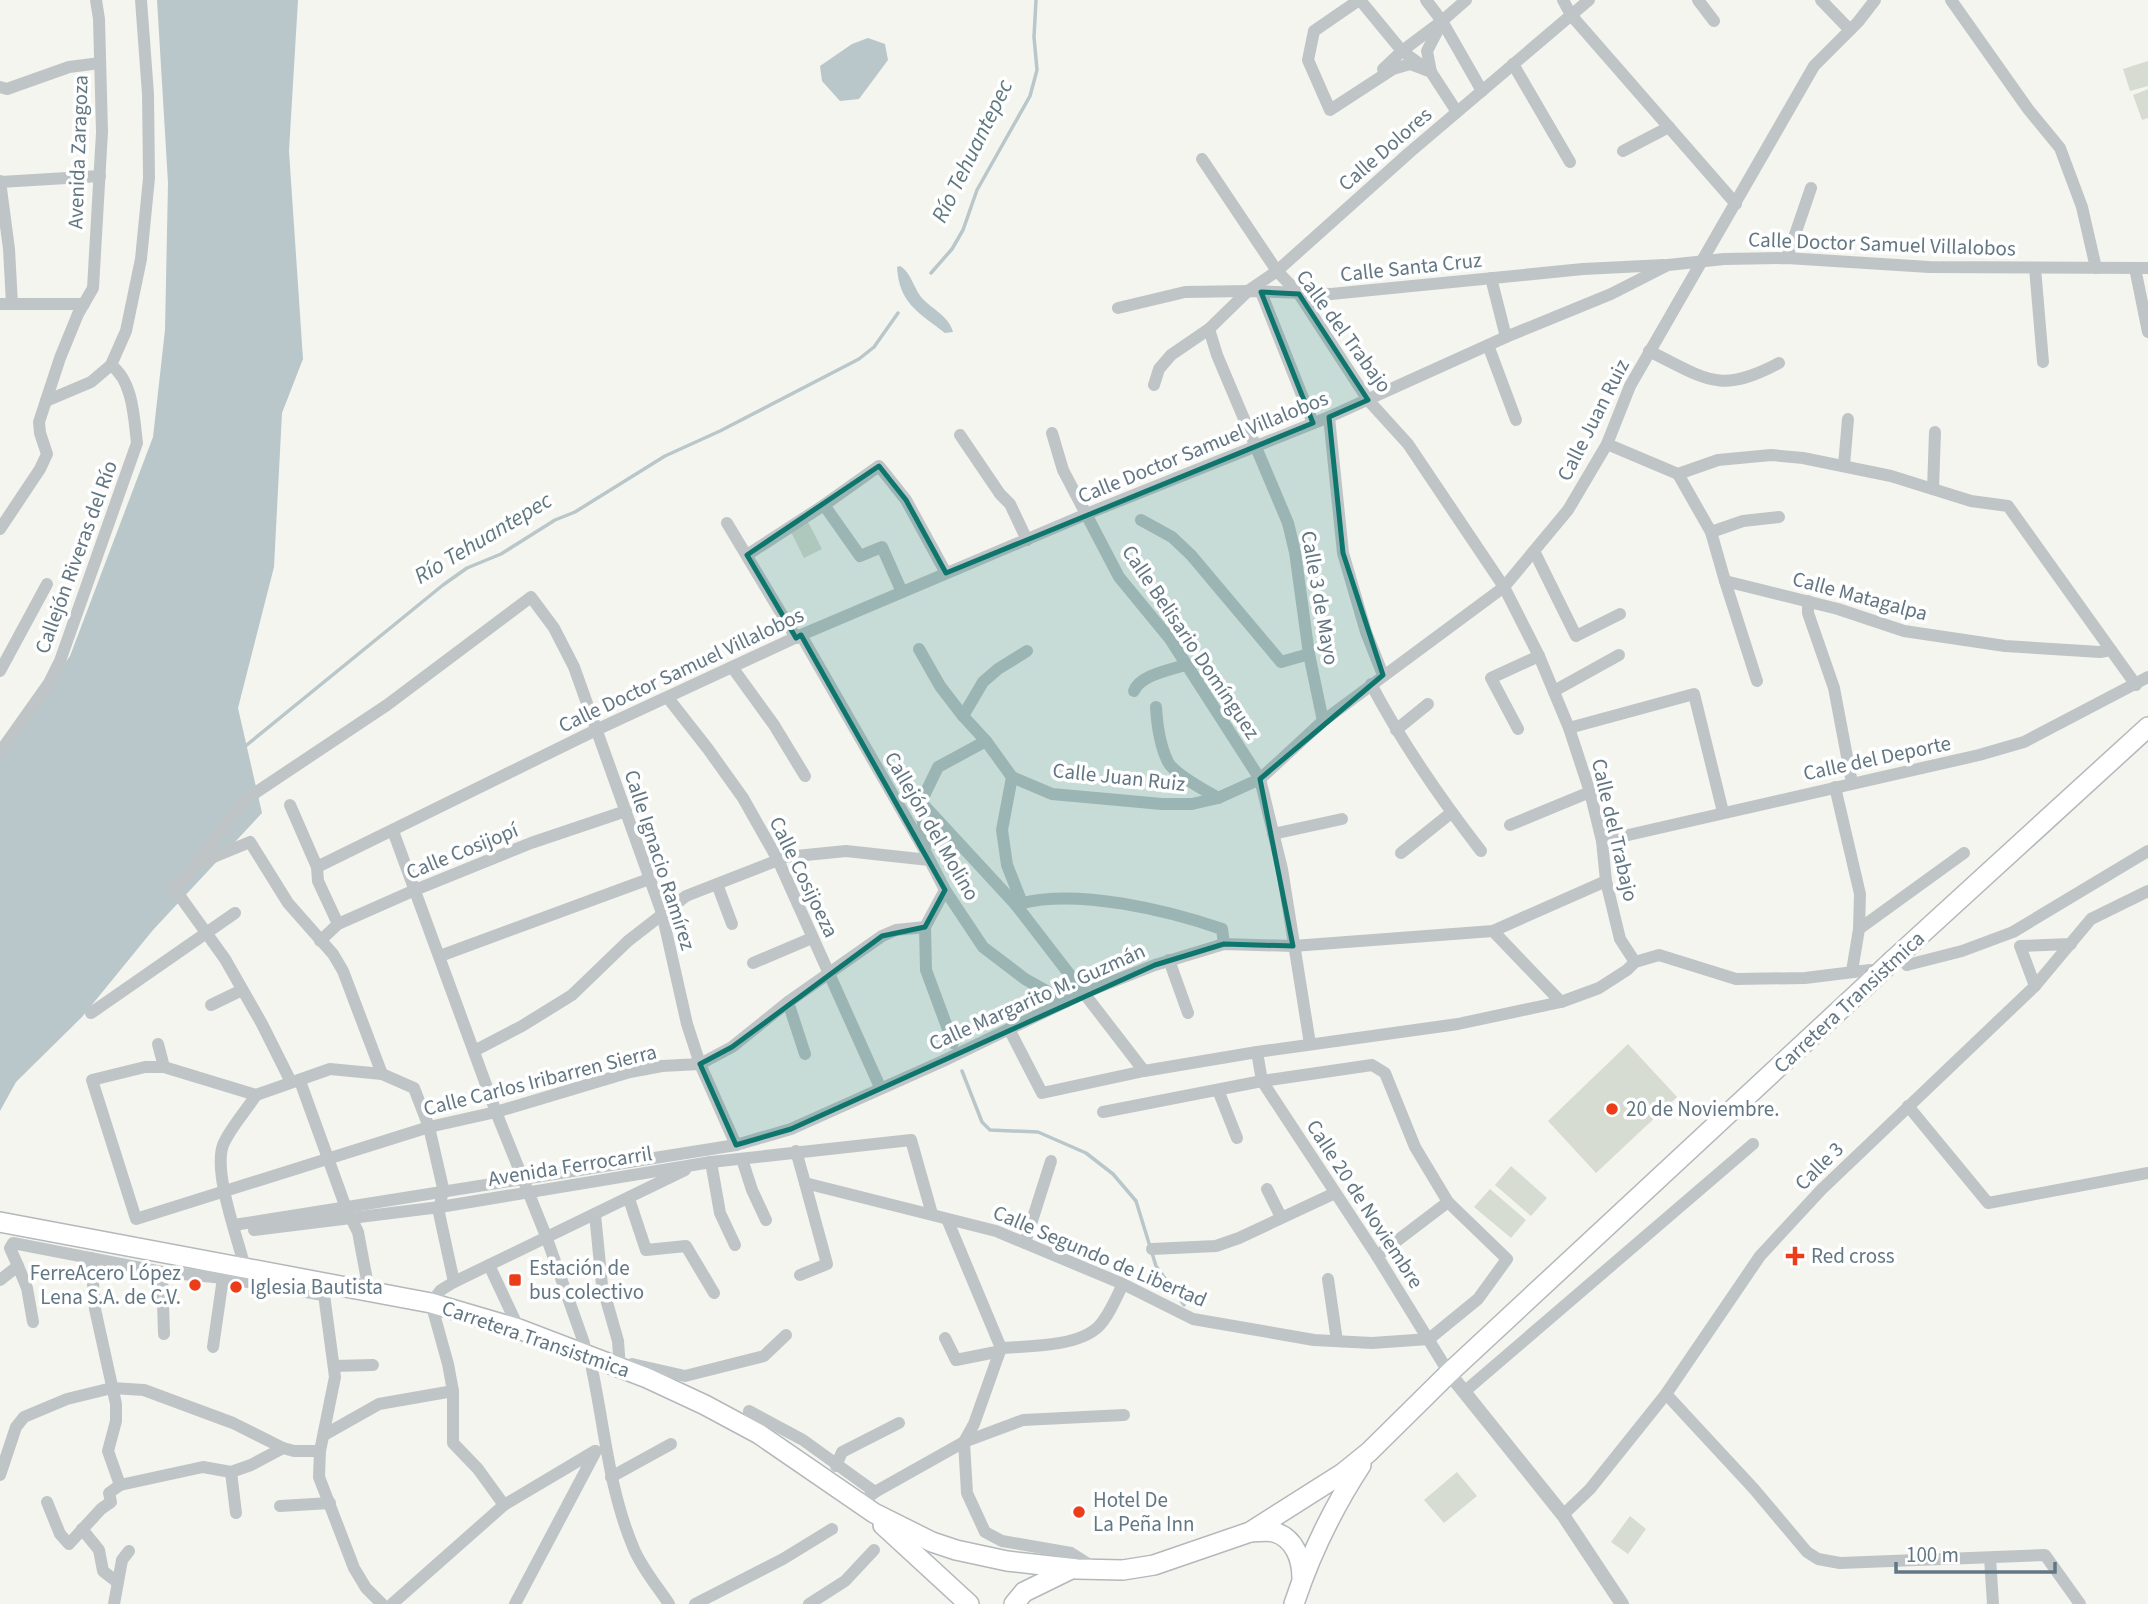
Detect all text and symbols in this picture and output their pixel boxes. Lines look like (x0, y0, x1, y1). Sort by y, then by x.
water label: Río Tehuantepec (923, 74, 1021, 228)
street label: Avenida Zaragoza (60, 75, 96, 229)
street label: Calle Dolores (1332, 100, 1438, 198)
street label: Calle Doctor Samuel Villalobos (1748, 224, 2016, 264)
street label: Calle Santa Cruz (1339, 245, 1483, 289)
street label: Calle del Trabajo (1289, 263, 1399, 399)
street label: Calle Juan Ruiz (1549, 354, 1637, 486)
street label: Calle Doctor Samuel Villalobos (1073, 383, 1333, 511)
street label: Callejón Riveras del Río (27, 456, 125, 658)
water label: Río Tehuantepec (408, 484, 558, 592)
street label: Calle 3 de Mayo (1293, 529, 1347, 667)
street label: Calle Belisario Domínguez (1115, 539, 1267, 745)
street label: Calle Matagalpa (1789, 564, 1931, 628)
street label: Calle Doctor Samuel Villalobos (553, 600, 809, 740)
street label: Calle del Deporte (1800, 728, 1954, 788)
street label: Callejón del Molino (877, 746, 987, 906)
street label: Calle Juan Ruiz (1051, 755, 1187, 799)
street label: Calle del Trabajo (1584, 756, 1646, 904)
street label: Calle Ignacio Ramírez (617, 766, 703, 954)
street label: Calle Cosijoeza (762, 811, 846, 943)
street label: Calle Cosijopí (401, 815, 523, 887)
street label: Carretera Transistmica (1767, 924, 1931, 1080)
street label: Calle Margarito M. Guzmán (924, 936, 1150, 1058)
street label: Calle Carlos Iribarren Sierra (420, 1037, 660, 1123)
place label: 20 de Noviembre. (1626, 1094, 1779, 1124)
marker: 20 de Noviembre. (1604, 1101, 1620, 1117)
street label: Calle 20 de Noviembre (1299, 1114, 1431, 1294)
street label: Calle 3 (1788, 1135, 1850, 1197)
street label: Avenida Ferrocarril (486, 1138, 654, 1194)
street label: Calle Segundo de Libertad (988, 1197, 1212, 1315)
place label: Red cross (1811, 1241, 1895, 1271)
marker: Red cross (1785, 1246, 1805, 1266)
place label: Estación de bus colectivo (529, 1253, 644, 1307)
place label: FerreAcero López Lena S.A. de C.V. (30, 1258, 181, 1312)
place label: Iglesia Bautista (250, 1272, 383, 1302)
marker: Estación de bus colectivo (507, 1272, 523, 1288)
marker: FerreAcero López Lena S.A. de C.V. (187, 1277, 203, 1293)
marker: Iglesia Bautista (228, 1279, 244, 1295)
street label: Carretera Transistmica (438, 1293, 634, 1385)
place label: Hotel De La Peña Inn (1093, 1485, 1195, 1539)
marker: Hotel De La Peña Inn (1071, 1504, 1087, 1520)
scale bar (1896, 1530, 2055, 1574)
text: 100 m (1906, 1540, 1959, 1570)

